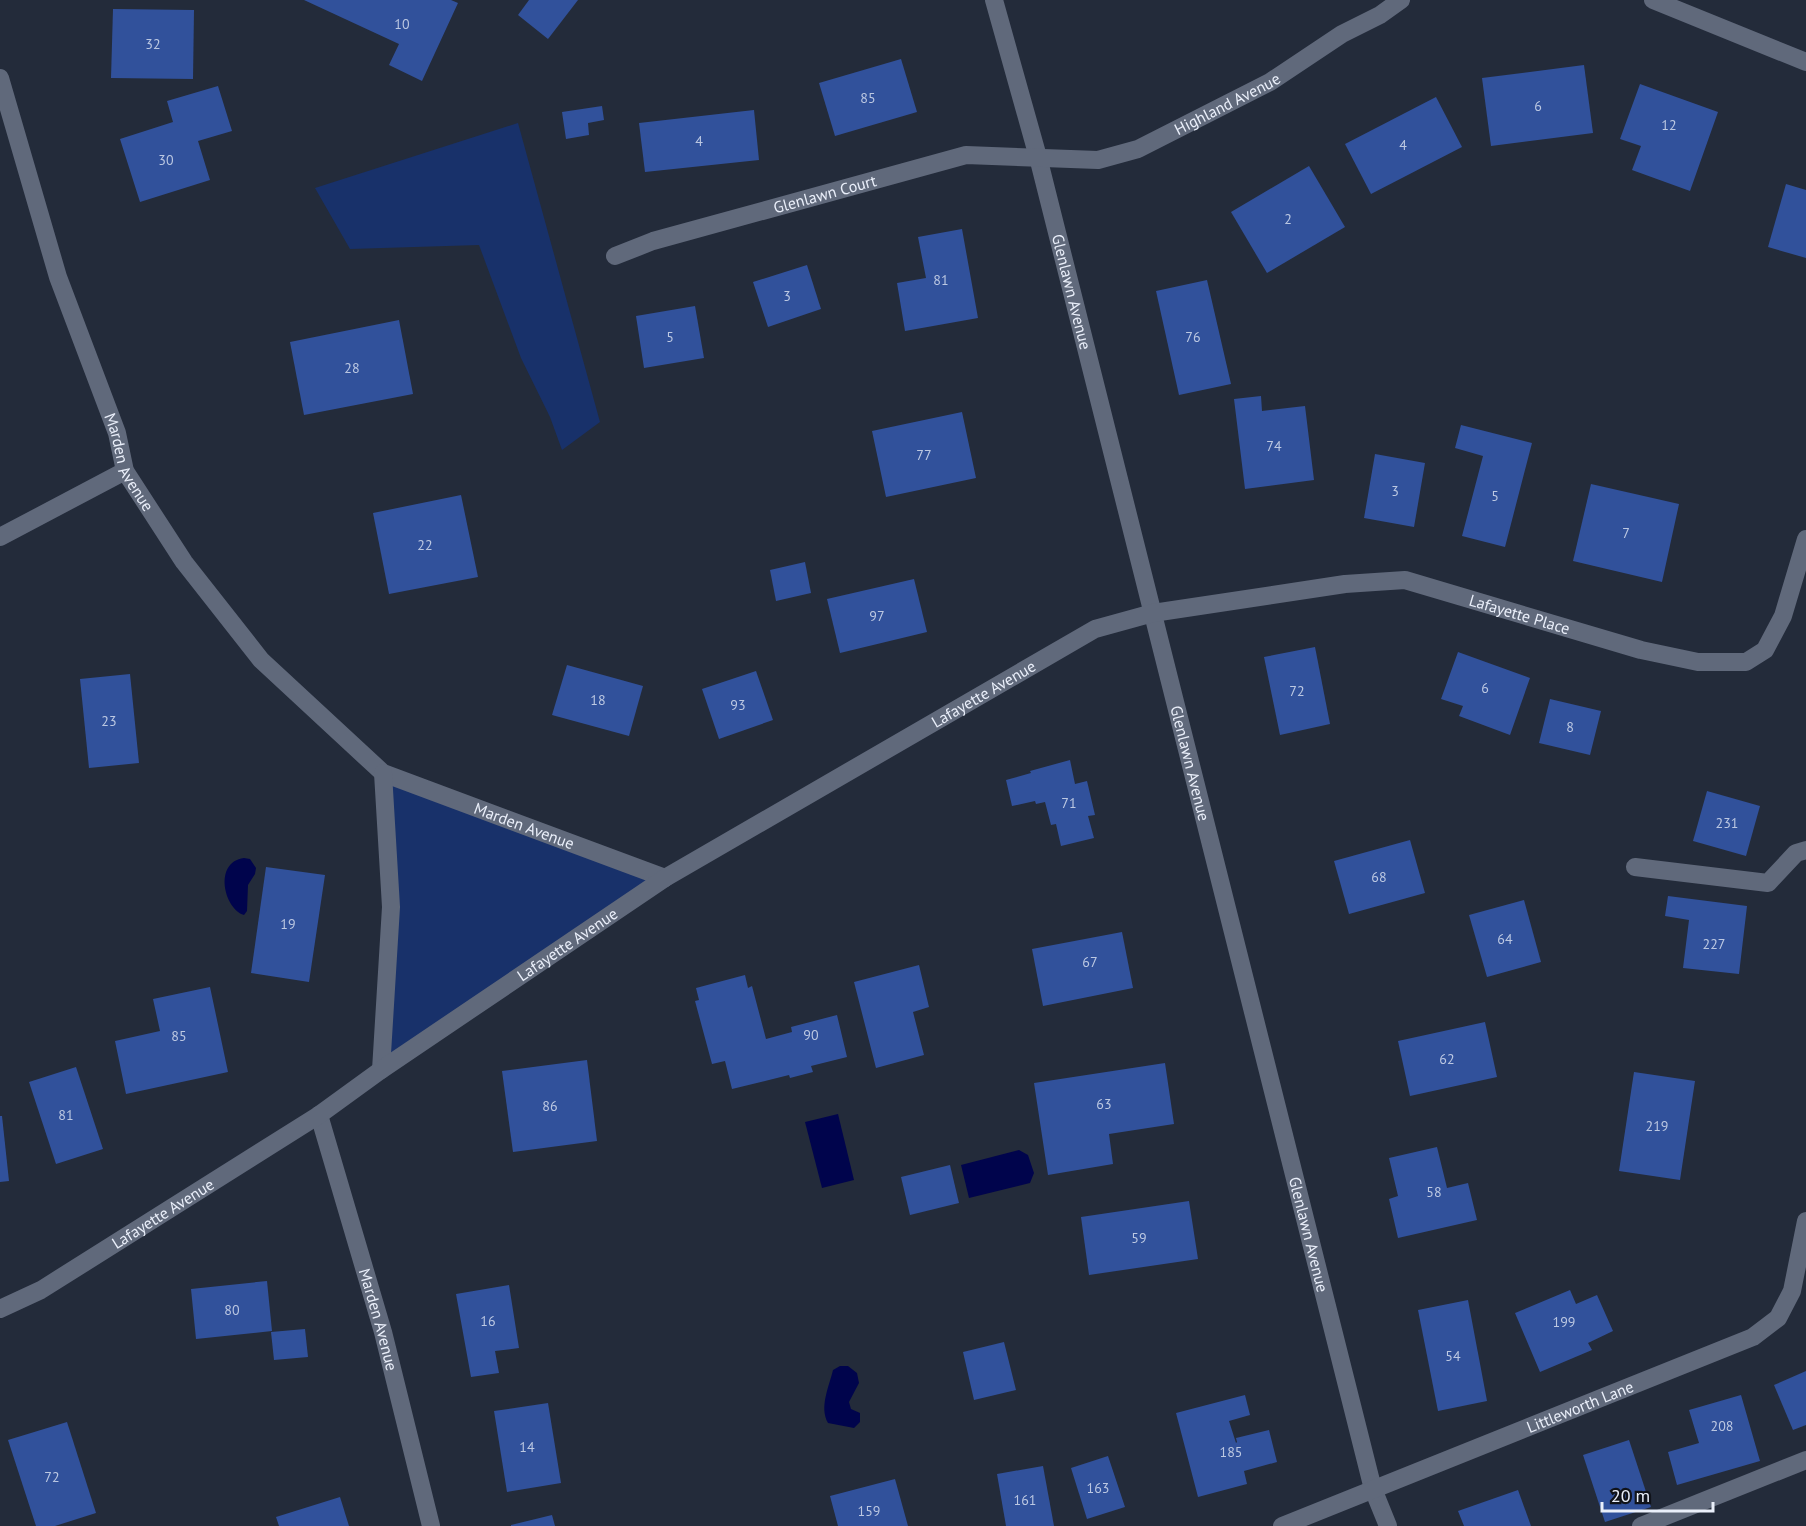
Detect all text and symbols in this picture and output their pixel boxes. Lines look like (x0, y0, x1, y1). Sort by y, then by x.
house number: 10 (394, 15, 410, 33)
house number: 32 (145, 35, 161, 53)
street label: Highland Avenue (1171, 68, 1284, 139)
house number: 85 (860, 89, 876, 107)
house number: 6 (1534, 97, 1542, 115)
house number: 12 (1661, 116, 1677, 134)
house number: 4 (695, 132, 703, 150)
house number: 4 (1399, 136, 1407, 154)
house number: 30 (158, 151, 174, 169)
street label: Glenlawn Court (771, 170, 879, 217)
house number: 2 (1284, 210, 1292, 228)
street label: Glenlawn Avenue (1048, 232, 1096, 352)
house number: 81 (933, 271, 949, 289)
house number: 3 (783, 287, 791, 305)
house number: 5 (666, 328, 674, 346)
house number: 76 (1185, 328, 1201, 346)
house number: 28 (344, 359, 360, 377)
street label: Marden Avenue (100, 410, 158, 515)
house number: 74 (1266, 437, 1282, 455)
house number: 77 (916, 446, 932, 464)
house number: 3 (1391, 482, 1399, 500)
house number: 5 (1491, 487, 1499, 505)
house number: 7 (1622, 524, 1630, 542)
house number: 22 (417, 536, 433, 554)
street label: Lafayette Place (1467, 590, 1572, 638)
house number: 97 (869, 607, 885, 625)
street label: Lafayette Avenue (928, 656, 1039, 732)
house number: 6 (1481, 679, 1489, 697)
house number: 72 (1289, 682, 1305, 700)
house number: 18 (590, 691, 606, 709)
house number: 93 (730, 696, 746, 714)
street label: Glenlawn Avenue (1166, 703, 1215, 823)
house number: 23 (101, 712, 117, 730)
house number: 8 (1566, 718, 1574, 736)
house number: 71 (1061, 794, 1077, 812)
street label: Marden Avenue (471, 798, 577, 853)
house number: 231 (1716, 814, 1738, 832)
house number: 68 (1371, 868, 1387, 886)
street label: Lafayette Avenue (513, 903, 621, 985)
house number: 19 (280, 915, 296, 933)
house number: 64 (1497, 930, 1513, 948)
house number: 227 (1703, 935, 1725, 953)
house number: 67 (1082, 953, 1098, 971)
house number: 90 (803, 1026, 819, 1044)
house number: 85 (171, 1027, 187, 1045)
house number: 62 (1439, 1050, 1455, 1068)
house number: 63 (1096, 1095, 1112, 1113)
house number: 86 (542, 1097, 558, 1115)
house number: 81 (58, 1106, 74, 1124)
house number: 219 (1646, 1117, 1668, 1135)
street label: Lafayette Avenue (108, 1174, 218, 1253)
street label: Glenlawn Avenue (1285, 1175, 1333, 1294)
house number: 58 (1426, 1183, 1442, 1201)
house number: 59 (1131, 1229, 1147, 1247)
street label: Marden Avenue (355, 1266, 402, 1373)
house number: 80 (224, 1301, 240, 1319)
house number: 16 (480, 1312, 496, 1330)
house number: 199 (1553, 1313, 1575, 1331)
house number: 54 (1445, 1347, 1461, 1365)
street label: Littleworth Lane (1524, 1376, 1636, 1437)
house number: 208 (1711, 1417, 1733, 1435)
house number: 14 (519, 1438, 535, 1456)
house number: 185 (1220, 1443, 1242, 1461)
house number: 72 (44, 1468, 60, 1486)
scale bar (1602, 1475, 1713, 1513)
house number: 163 (1087, 1479, 1109, 1497)
text: 20 m (1611, 1484, 1650, 1507)
house number: 161 (1014, 1491, 1036, 1509)
house number: 159 (858, 1502, 880, 1520)

